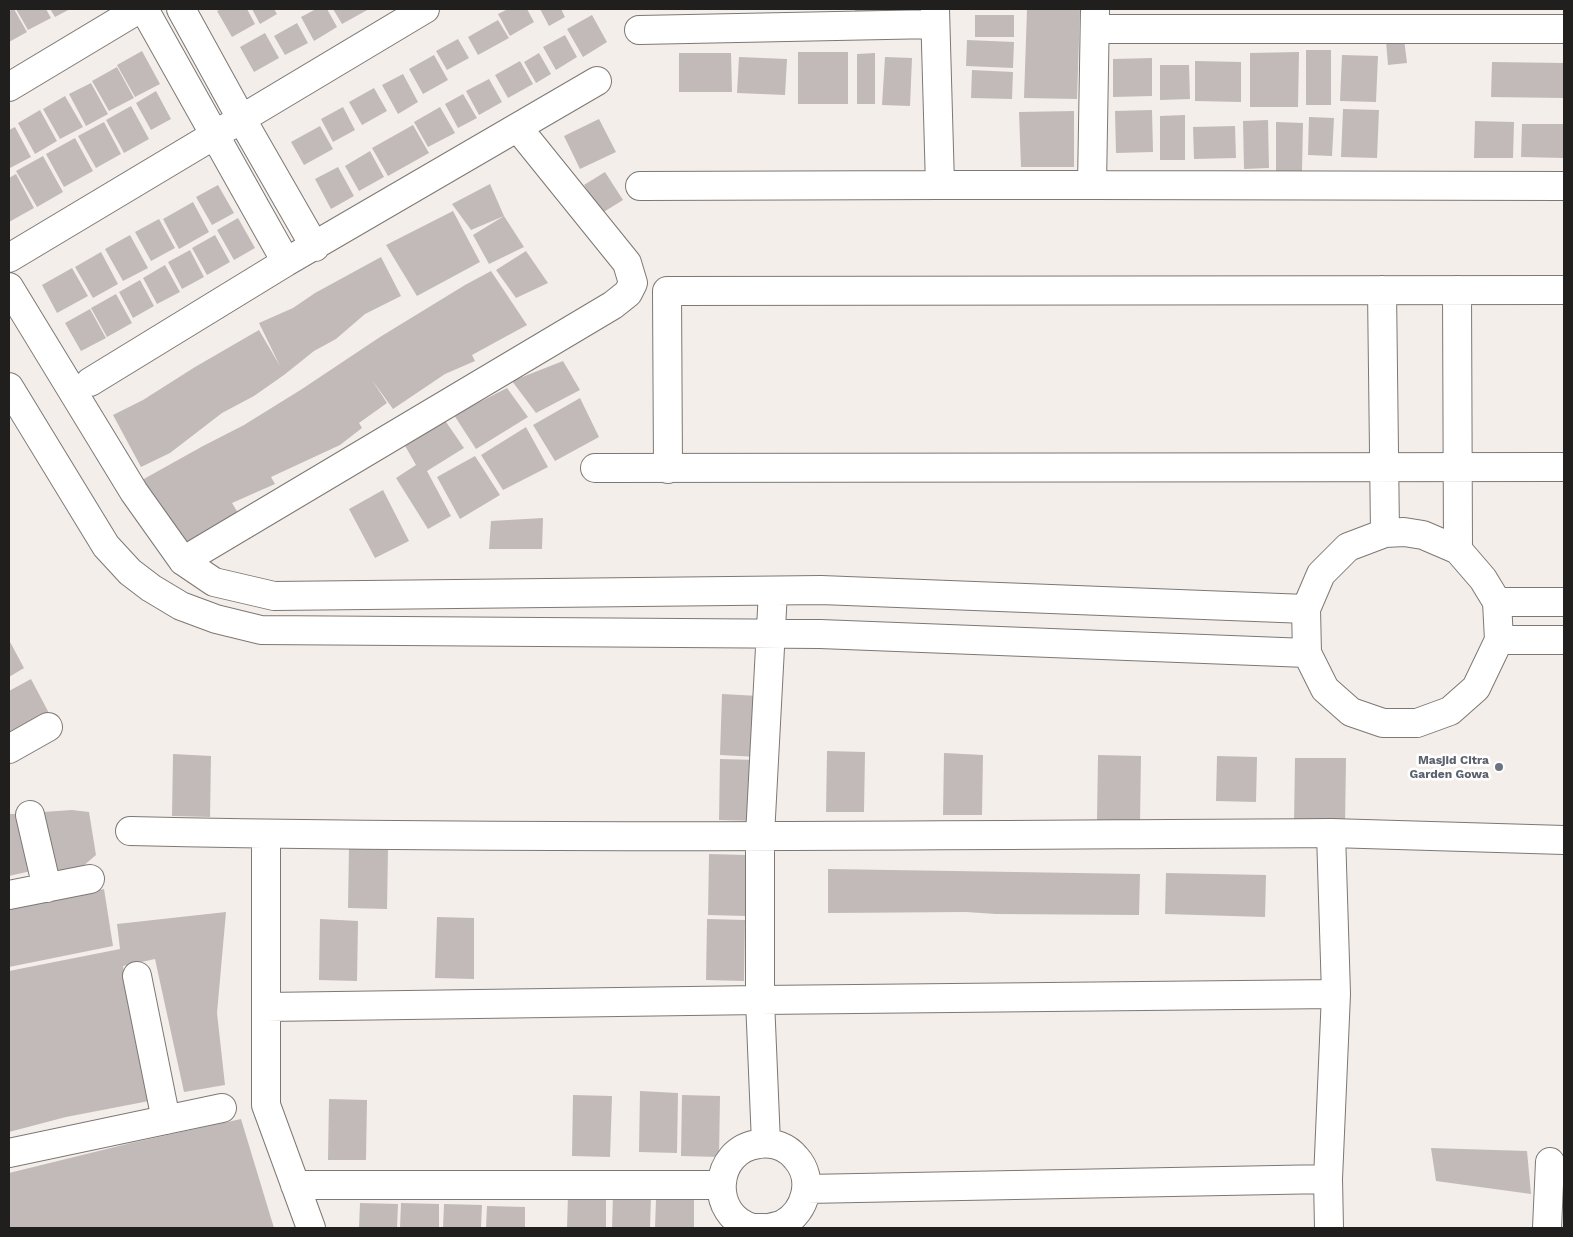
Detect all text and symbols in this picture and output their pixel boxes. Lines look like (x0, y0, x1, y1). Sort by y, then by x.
place label: Masjid Citra Garden Gowa (1410, 753, 1489, 781)
marker: Masjid Citra Garden Gowa (1493, 761, 1505, 773)

